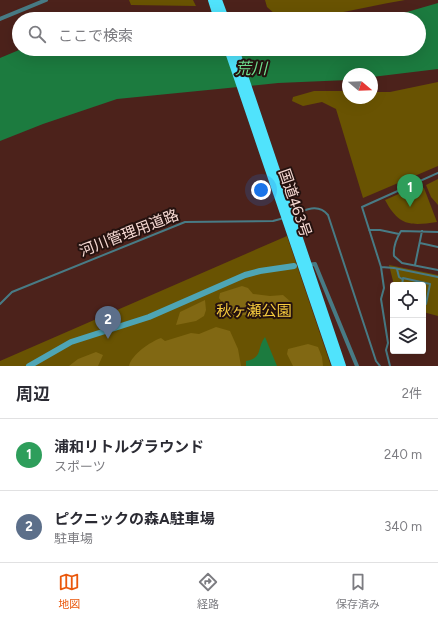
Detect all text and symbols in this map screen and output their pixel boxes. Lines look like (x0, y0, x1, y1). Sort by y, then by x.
search box (12, 12, 426, 56)
icon: search (26, 23, 48, 45)
text: ここで検索 (58, 27, 133, 45)
water label: 荒川 (235, 59, 269, 78)
north arrow (342, 68, 378, 104)
street label: 国道463号 (275, 167, 315, 239)
pin: 1 (397, 174, 423, 207)
your location (251, 180, 271, 200)
street label: 河川管理用道路 (77, 206, 181, 260)
map controls (390, 282, 426, 354)
button: locate (390, 282, 426, 318)
park label: 秋ヶ瀬公園 (216, 302, 292, 320)
pin: 2 (95, 306, 121, 339)
button: layers (390, 318, 426, 354)
text: 周辺 (16, 384, 50, 404)
text: 2件 (402, 386, 422, 401)
text: 浦和リトルグラウンド (54, 438, 204, 456)
text: 1 (26, 447, 32, 462)
text: 240 m (384, 447, 422, 462)
text: スポーツ (54, 459, 106, 474)
text: ピクニックの森A駐車場 (54, 510, 215, 528)
text: 2 (25, 519, 33, 534)
text: 340 m (384, 519, 422, 534)
text: 駐車場 (54, 531, 93, 546)
tab: 地図 (58, 571, 80, 611)
tab: 経路 (197, 571, 219, 611)
tab: 保存済み (336, 571, 380, 611)

